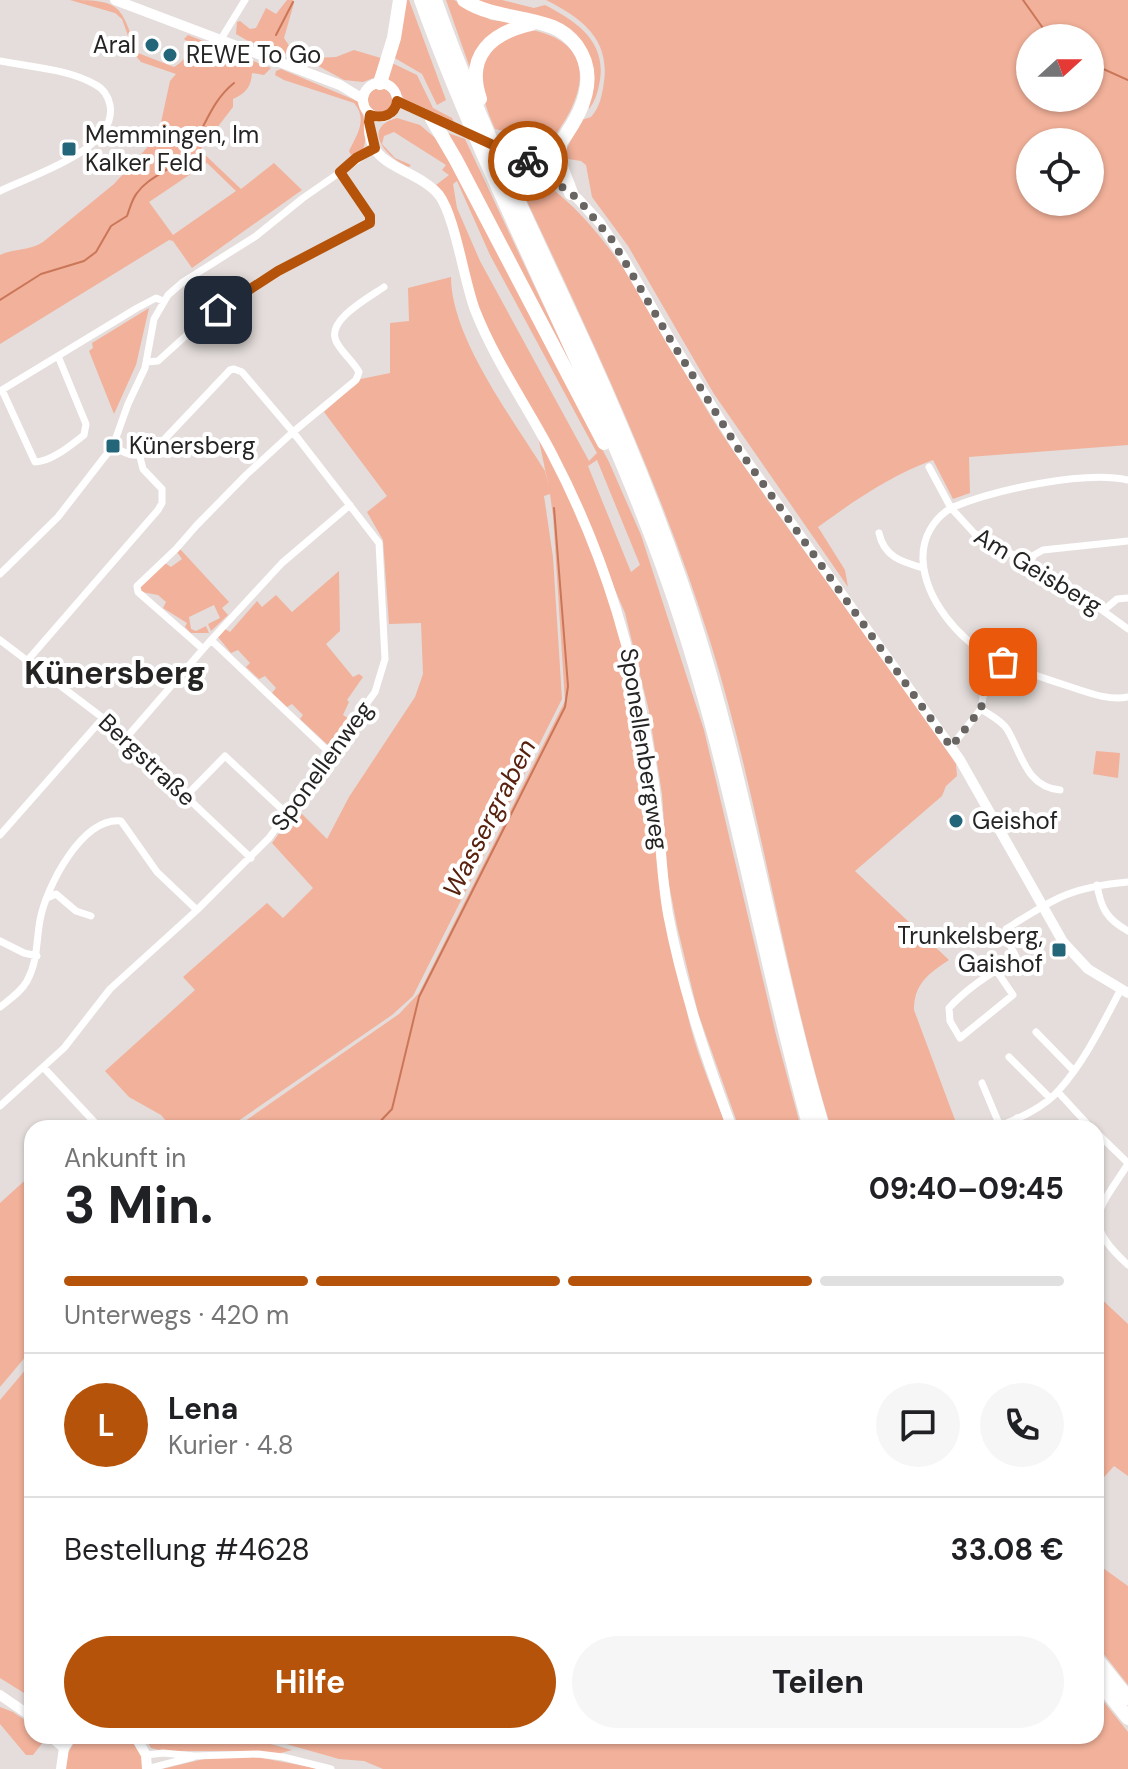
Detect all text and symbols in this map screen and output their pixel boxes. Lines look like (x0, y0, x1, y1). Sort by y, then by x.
north arrow (1016, 24, 1104, 112)
map controls (1016, 24, 1104, 216)
place label: Aral (93, 29, 136, 60)
marker: Aral (143, 36, 161, 54)
place label: REWE To Go (186, 39, 321, 70)
marker: REWE To Go (161, 46, 179, 64)
place label: Memmingen, Im Kalker Feld (85, 119, 259, 178)
courier (488, 121, 568, 201)
button: locate (1016, 128, 1104, 216)
icon: bike (506, 139, 550, 183)
marker: Memmingen, Im Kalker Feld (60, 140, 78, 158)
pin (184, 276, 252, 344)
icon: home (196, 288, 240, 332)
place label: Künersberg (129, 430, 255, 461)
marker: Künersberg (104, 437, 122, 455)
street label: Am Geisberg (969, 520, 1108, 621)
pin (969, 628, 1037, 696)
icon: bag (981, 640, 1025, 684)
street label: Sponellenbergweg (613, 646, 676, 852)
district label: Künersberg (24, 652, 206, 694)
street label: Sponellenweg (264, 694, 379, 837)
street label: Bergstraße (92, 707, 203, 813)
water label: Wassergraben (435, 733, 543, 903)
place label: Geishof (972, 805, 1058, 836)
marker: Geishof (947, 812, 965, 830)
place label: Trunkelsberg, Gaishof (897, 920, 1043, 979)
marker: Trunkelsberg, Gaishof (1050, 941, 1068, 959)
text: Ankunft in (64, 1141, 186, 1175)
text: 09:40–09:45 (869, 1169, 1064, 1208)
text: 3 Min. (64, 1171, 213, 1239)
text: Unterwegs · 420 m (64, 1298, 289, 1332)
button: chat (876, 1383, 960, 1467)
button: phone (980, 1383, 1064, 1467)
text: Lena (168, 1389, 238, 1428)
text: L (98, 1406, 114, 1445)
text: Kurier · 4.8 (168, 1428, 294, 1462)
text: Bestellung #4628 (64, 1530, 310, 1569)
text: 33.08 € (951, 1530, 1064, 1569)
button: Hilfe (64, 1636, 556, 1728)
button: Teilen (572, 1636, 1064, 1728)

